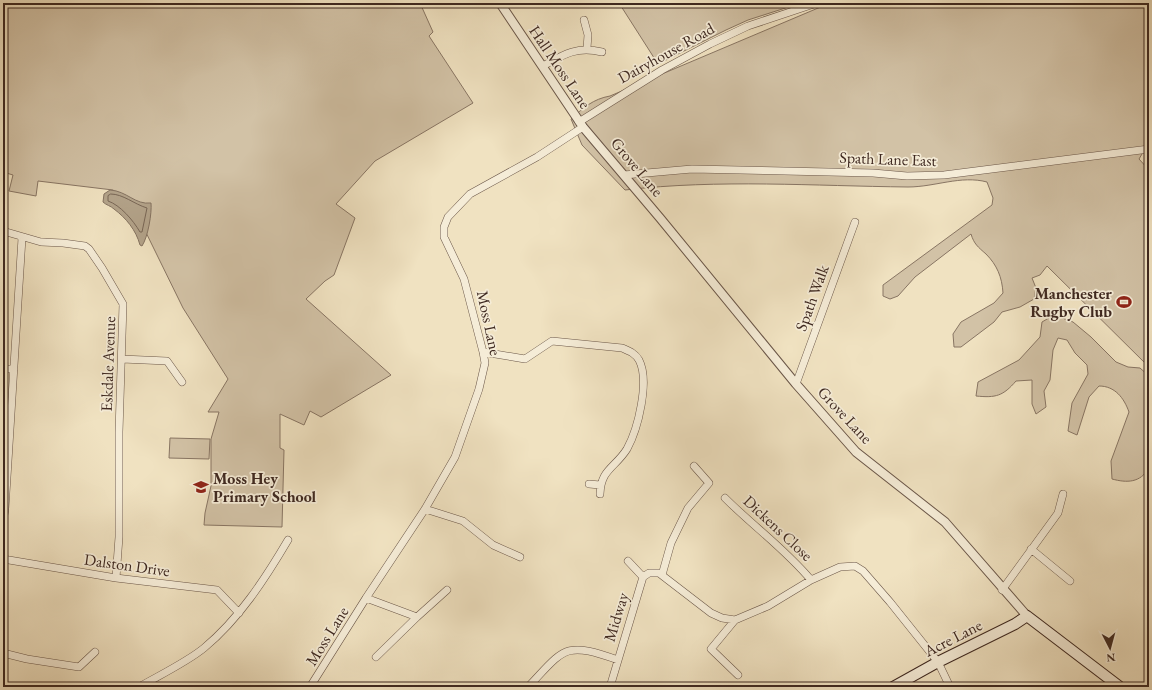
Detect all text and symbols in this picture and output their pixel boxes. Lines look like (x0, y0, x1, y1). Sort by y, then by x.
street label: Dairyhouse Road (614, 17, 719, 88)
street label: Hall Moss Lane (524, 21, 596, 113)
street label: Grove Lane (606, 133, 668, 201)
street label: Spath Lane East (839, 147, 937, 171)
street label: Spath Walk (790, 261, 834, 334)
place label: Manchester Rugby Club (1030, 283, 1112, 322)
street label: Moss Lane (472, 289, 506, 357)
sports icon: Manchester Rugby Club (1115, 293, 1133, 311)
street label: Eskdale Avenue (96, 316, 120, 412)
street label: Grove Lane (813, 382, 877, 448)
place label: Moss Hey Primary School (213, 468, 316, 507)
school or university icon: Moss Hey Primary School (192, 478, 210, 496)
street label: Dickens Close (739, 490, 817, 566)
street label: Dalston Drive (83, 549, 171, 581)
street label: Midway (599, 589, 634, 644)
street label: Moss Lane (301, 602, 353, 670)
street label: Acre Lane (919, 614, 986, 662)
north arrow (1090, 628, 1130, 668)
text: N (1106, 651, 1116, 665)

